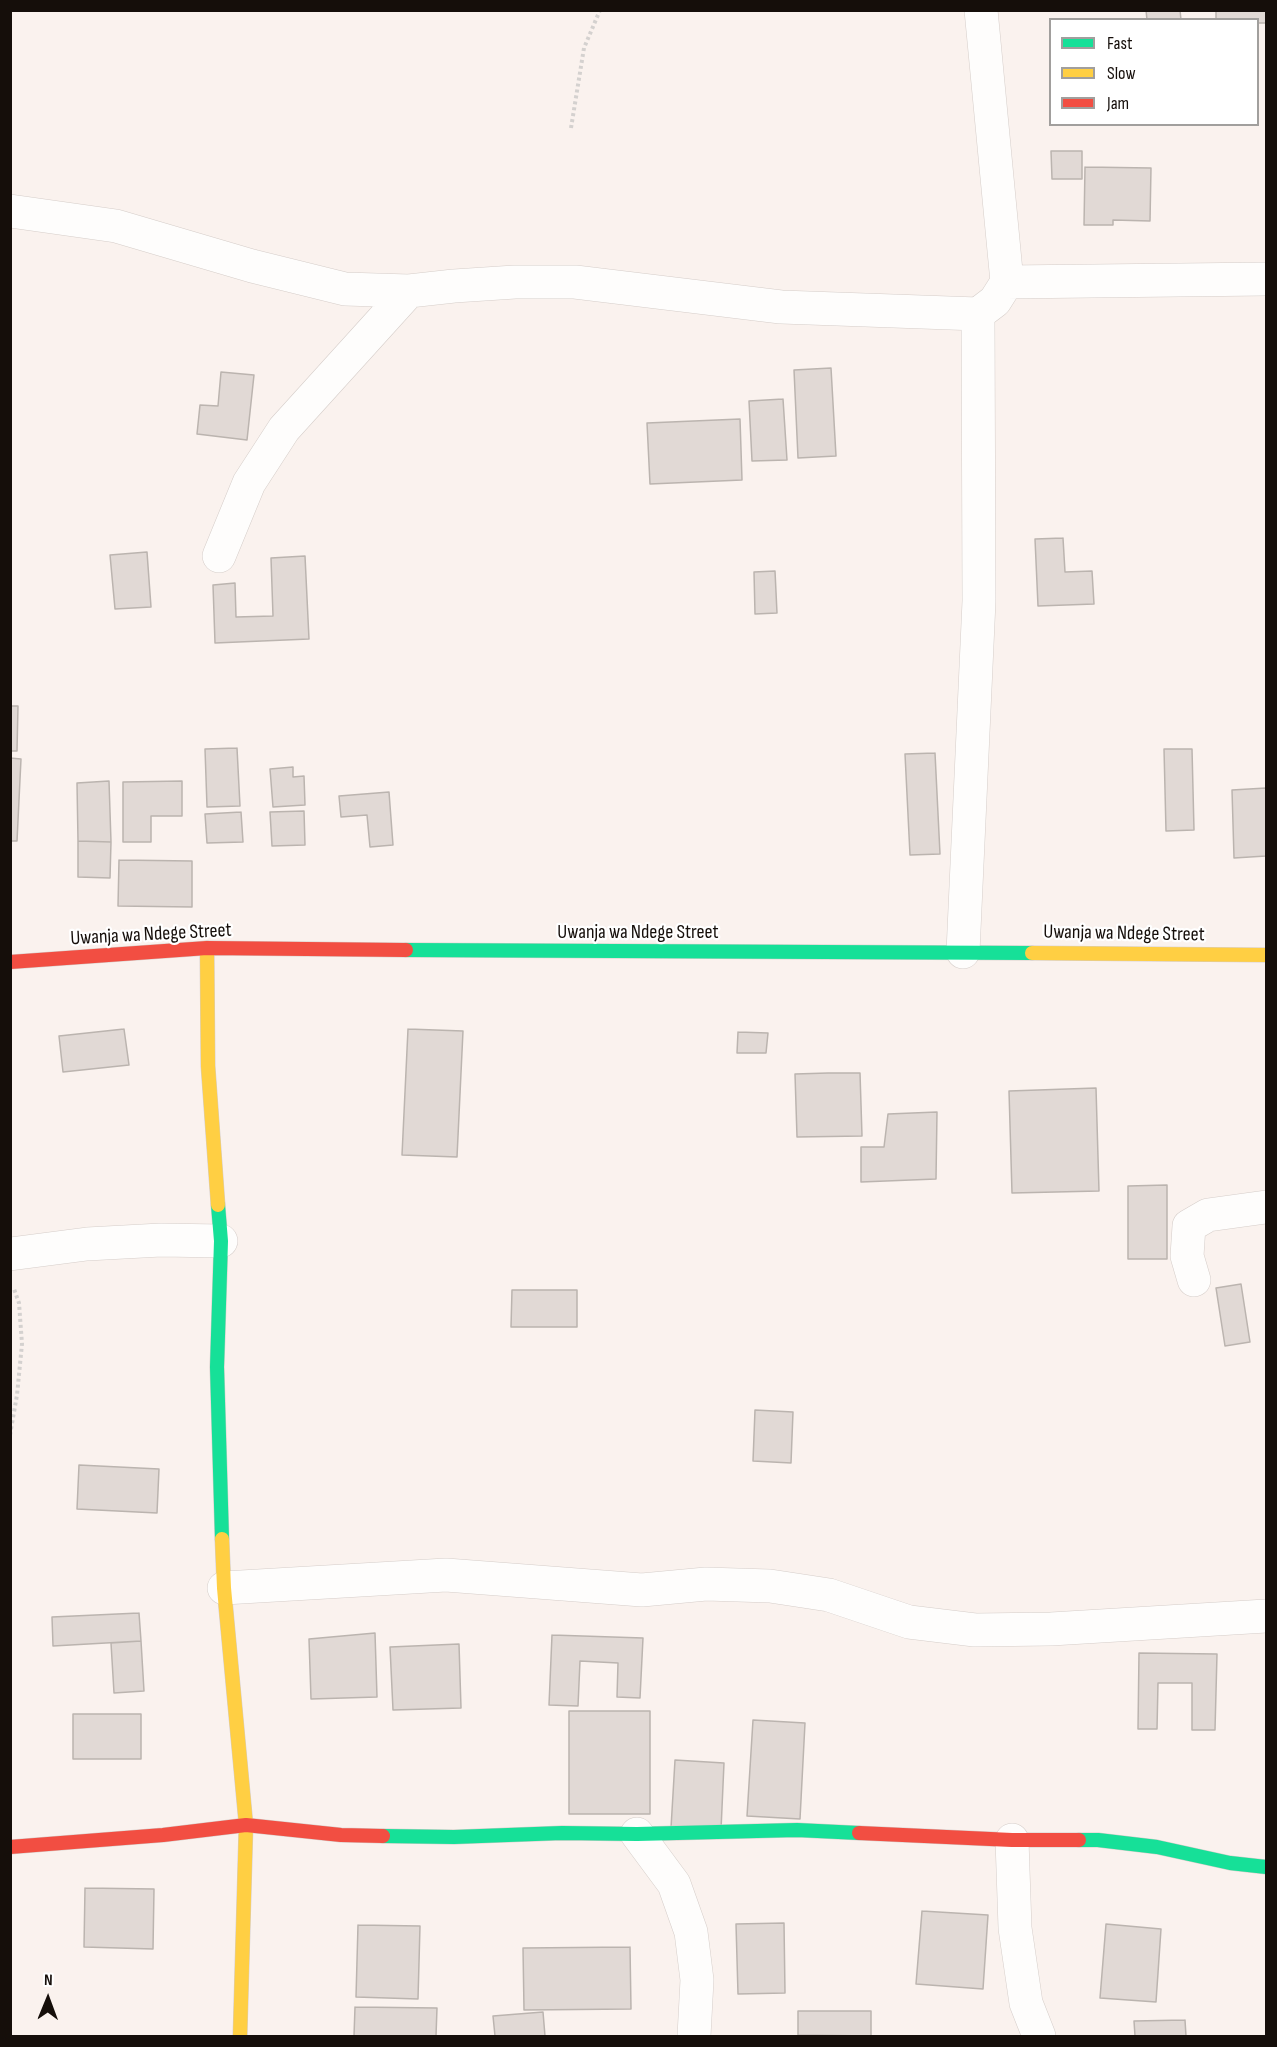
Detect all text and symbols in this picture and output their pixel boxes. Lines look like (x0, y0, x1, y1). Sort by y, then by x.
legend (1049, 18, 1259, 126)
text: Fast (1107, 33, 1132, 54)
text: Slow (1107, 63, 1136, 84)
text: Jam (1107, 93, 1129, 114)
street label: Uwanja wa Ndege Street (70, 919, 232, 951)
street label: Uwanja wa Ndege Street (557, 921, 719, 945)
street label: Uwanja wa Ndege Street (1043, 921, 1205, 947)
north arrow (18, 1969, 78, 2029)
text: N (44, 1971, 53, 1990)

